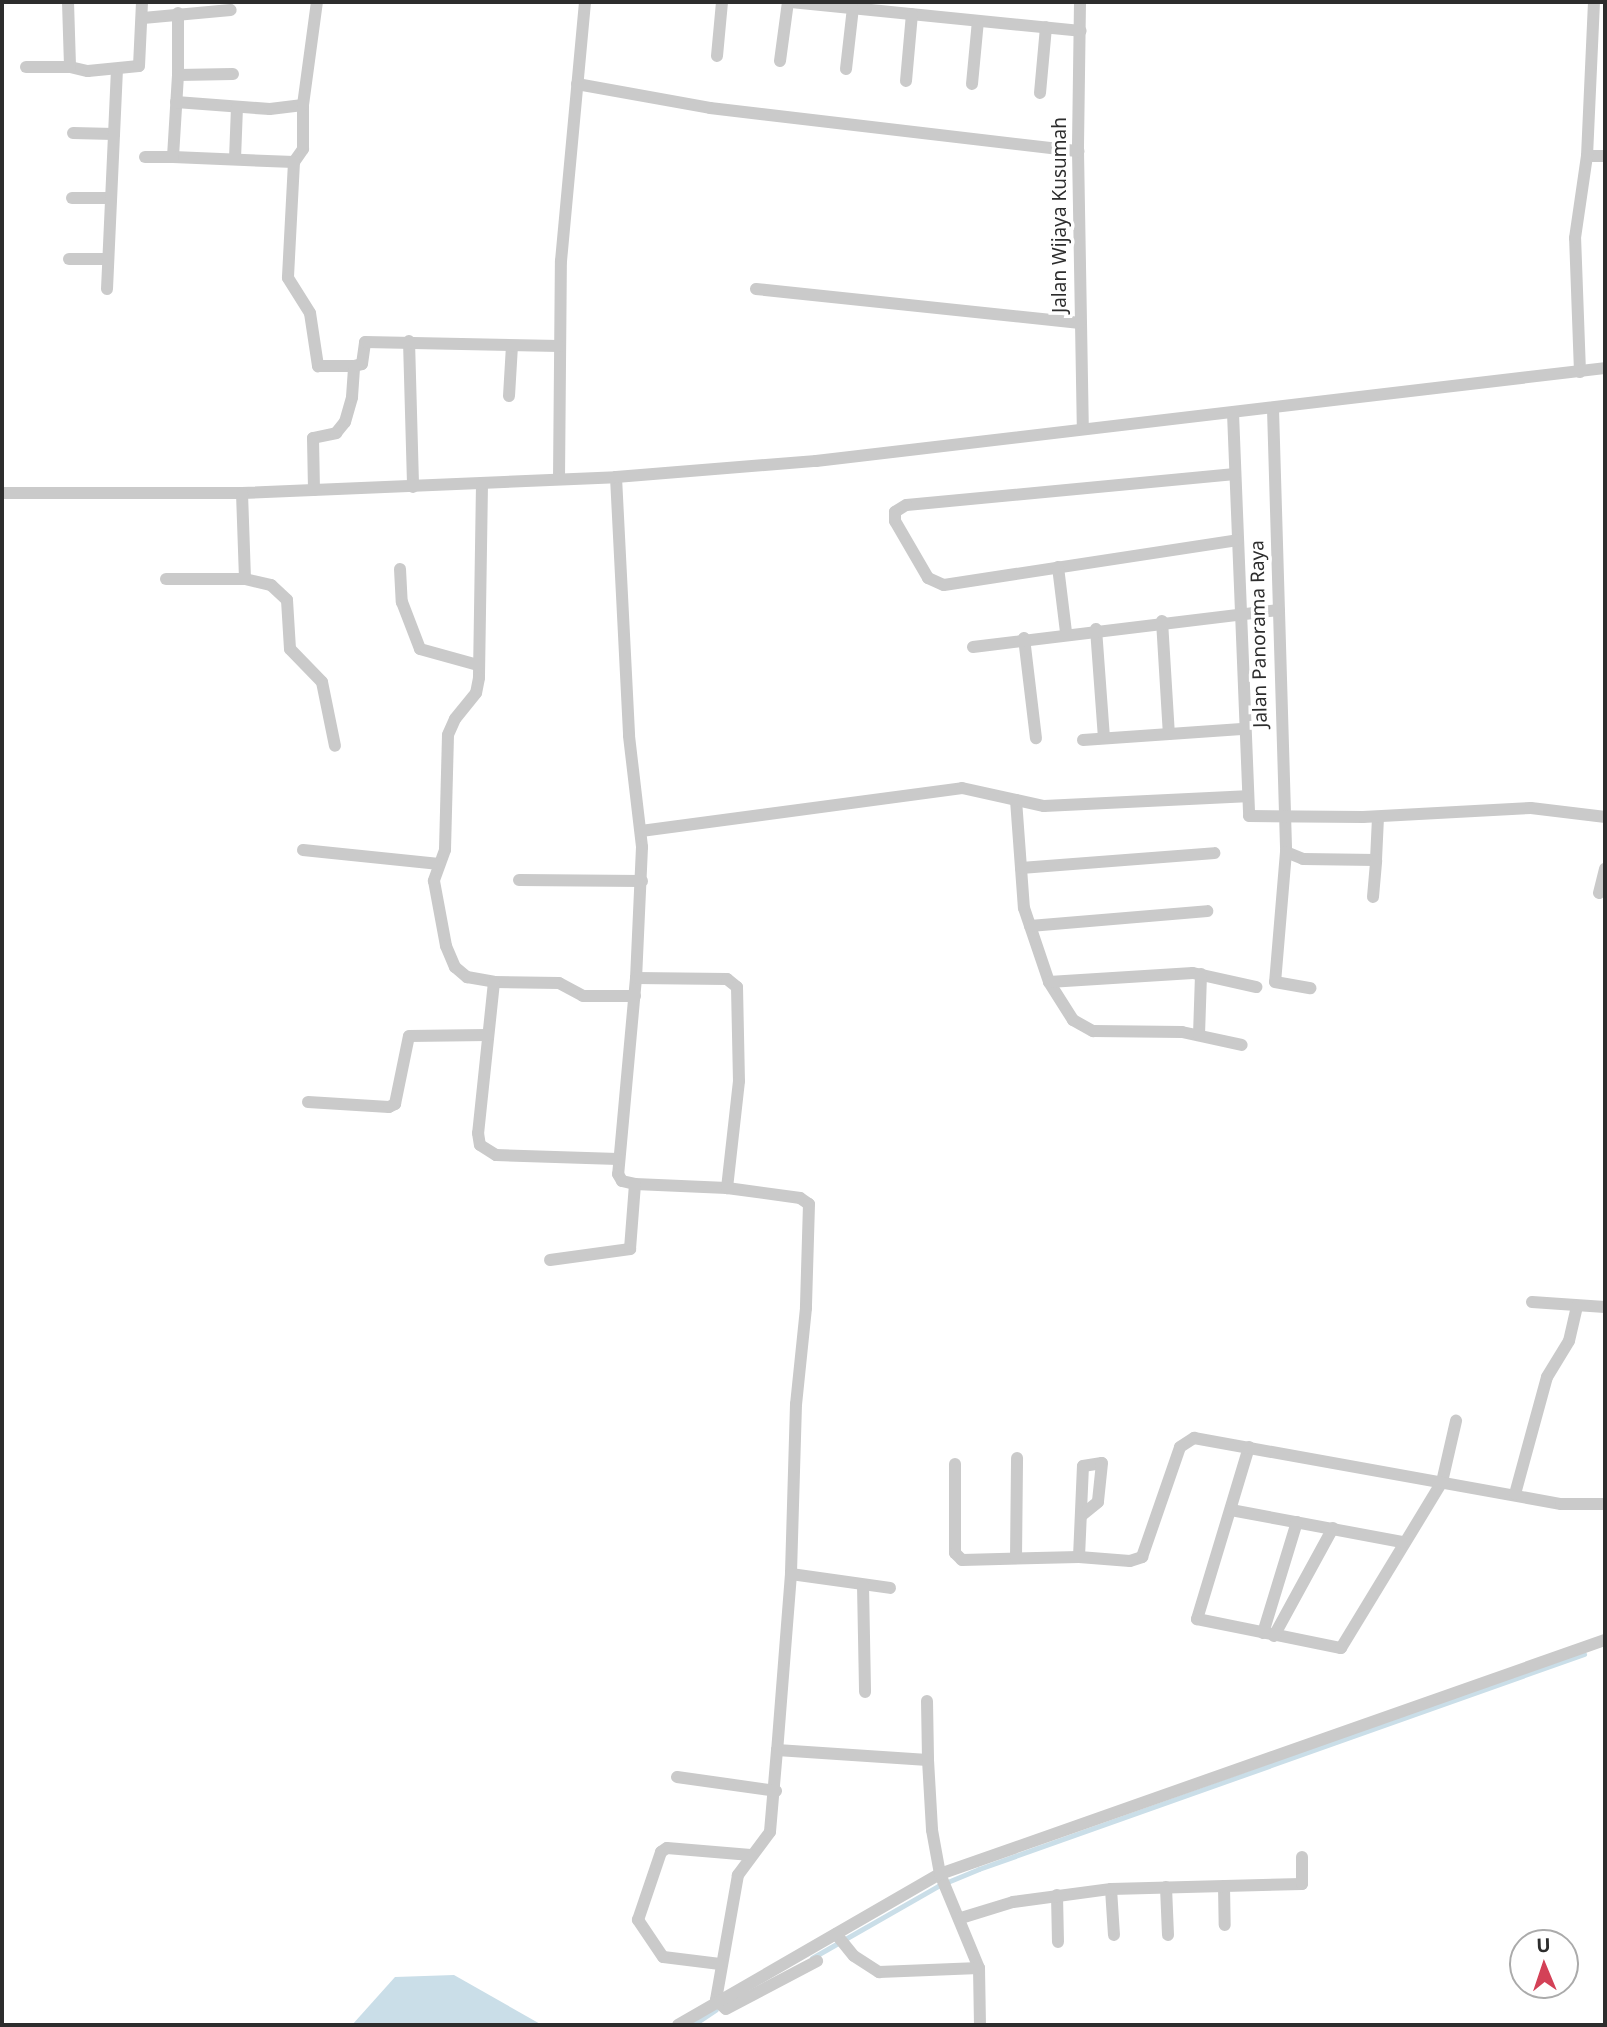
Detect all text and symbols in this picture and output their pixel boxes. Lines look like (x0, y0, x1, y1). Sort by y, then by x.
street label: Jalan Wijaya Kusumah (1049, 117, 1071, 313)
street label: Jalan Panorama Raya (1246, 540, 1272, 728)
north arrow (1509, 1929, 1579, 1999)
text: U (1536, 1932, 1551, 1958)

